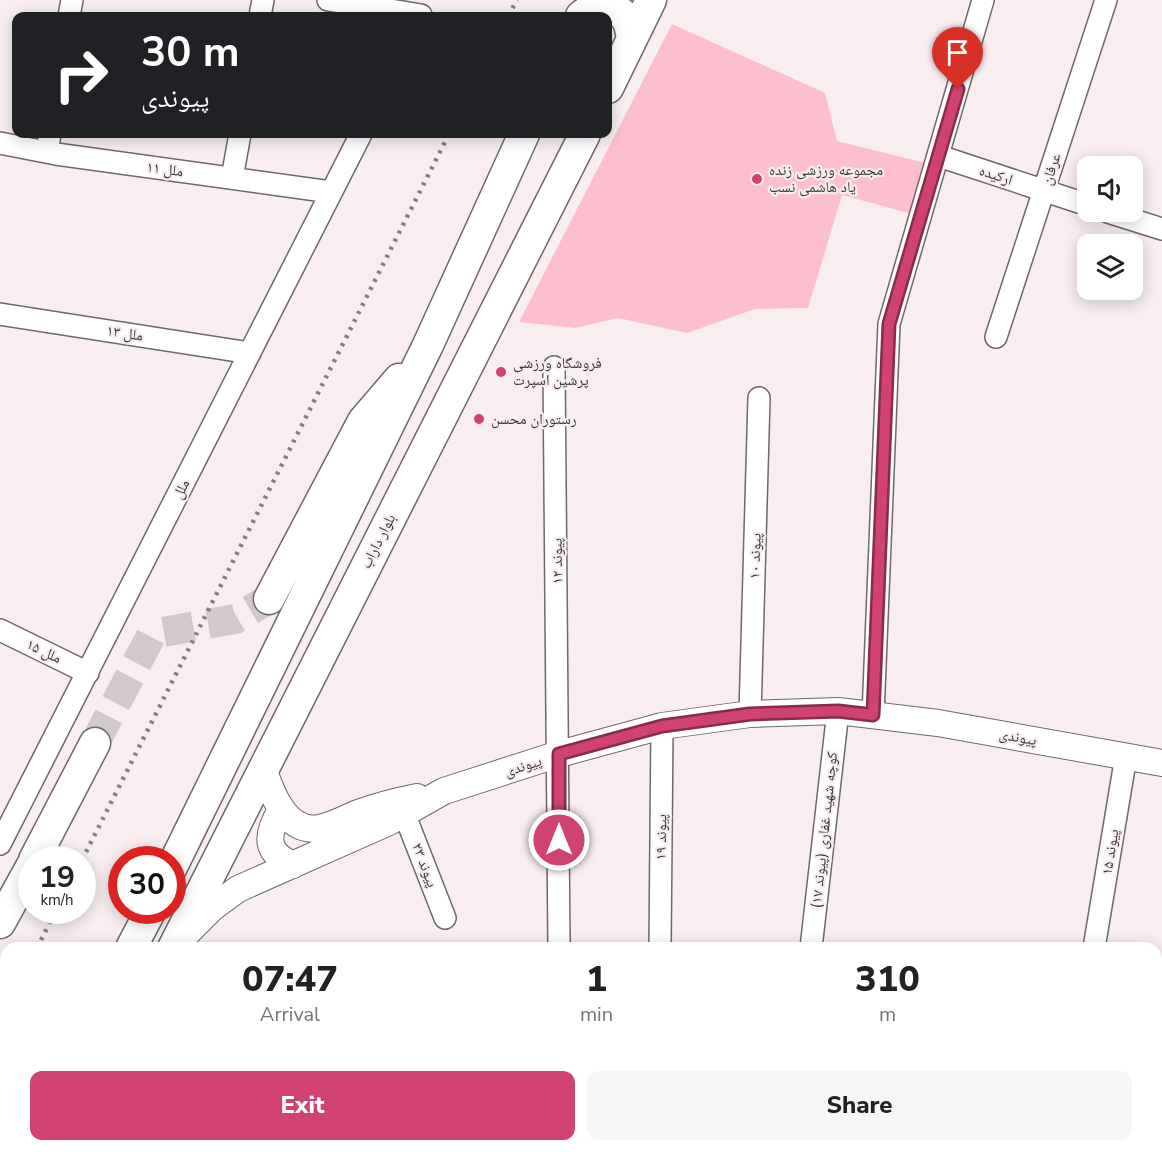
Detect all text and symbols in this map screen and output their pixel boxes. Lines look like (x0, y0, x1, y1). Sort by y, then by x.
text: 30 m (141, 24, 240, 81)
pin (932, 27, 983, 89)
icon: right (42, 36, 120, 114)
icon: arrive (941, 36, 974, 69)
text: پیوندی (141, 80, 210, 117)
street label: عرفان (1036, 150, 1066, 188)
map controls (1077, 156, 1143, 300)
button: sound (1077, 156, 1143, 222)
street label: ملل ۱۱ (145, 157, 185, 181)
place label: مجموعه ورزشی زنده یاد هاشمی نسب (769, 160, 883, 197)
street label: ارکیده (977, 160, 1015, 190)
marker: مجموعه ورزشی زنده یاد هاشمی نسب (750, 172, 764, 186)
button: layers (1077, 234, 1143, 300)
street label: ملل ۱۳ (105, 320, 145, 346)
place label: فروشگاه ورزشی پرشین اسپرت (513, 353, 602, 390)
marker: فروشگاه ورزشی پرشین اسپرت (494, 365, 508, 379)
place label: رستوران محسن (491, 409, 577, 429)
marker: رستوران محسن (472, 412, 486, 426)
street label: ملل (168, 476, 194, 502)
street label: بلوار داراب (356, 510, 400, 572)
street label: پیوند ۱۰ (744, 533, 766, 579)
street label: پیوند ۱۲ (547, 538, 567, 584)
street label: ملل ۱۵ (23, 634, 65, 668)
street label: پیوندی (998, 724, 1038, 750)
street label: پیوندی (502, 751, 544, 781)
street label: کوچه شهید غفاری (پیوند ۱۷) (806, 751, 842, 909)
position arrow (527, 808, 591, 872)
street label: پیوند ۱۹ (651, 814, 671, 860)
street label: پیوند ۱۵ (1097, 828, 1123, 876)
street label: پیوند ۲۳ (407, 840, 443, 890)
speed limit sign: 30 (108, 846, 186, 924)
text: 19 (39, 857, 75, 898)
text: km/h (40, 890, 74, 910)
text: 07:47 (242, 955, 338, 1004)
text: 1 (586, 955, 607, 1004)
text: 310 (855, 955, 920, 1004)
text: Arrival (260, 1001, 320, 1028)
text: min (580, 1001, 613, 1028)
text: m (879, 1001, 896, 1028)
button: Exit (30, 1071, 575, 1140)
button: Share (587, 1071, 1132, 1140)

